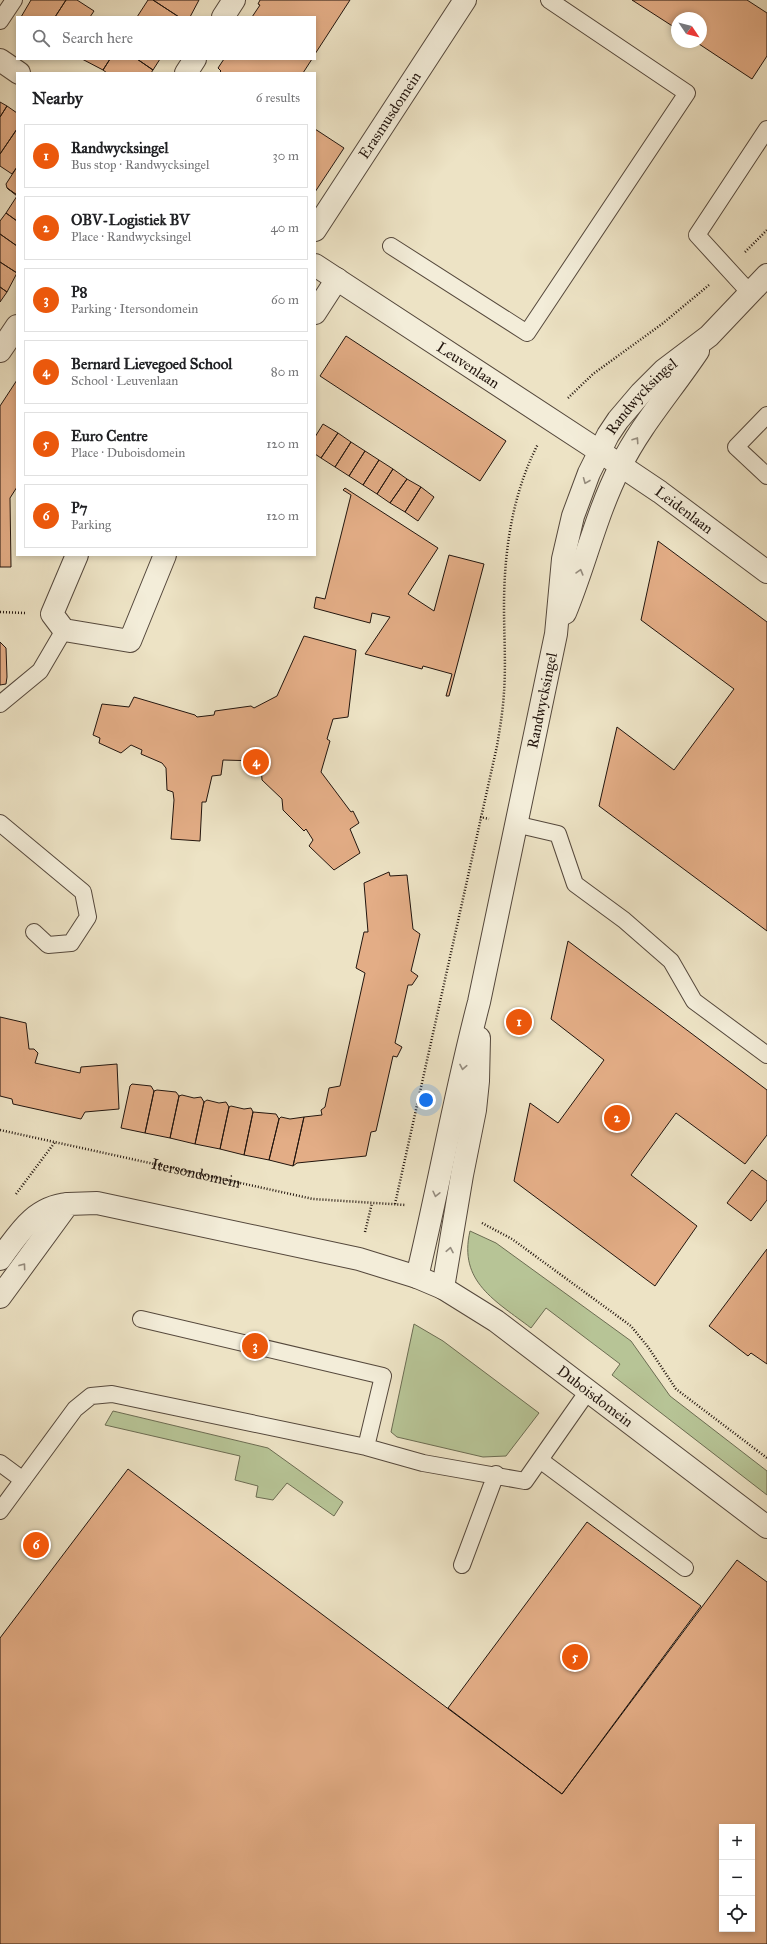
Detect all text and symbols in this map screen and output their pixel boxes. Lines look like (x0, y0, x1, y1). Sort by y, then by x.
north arrow (671, 12, 707, 48)
search box (16, 16, 316, 60)
icon: search (30, 27, 52, 49)
text: Search here (62, 29, 133, 47)
street label: Erasmusdomein (355, 68, 425, 162)
text: Nearby (32, 88, 83, 109)
text: 6 results (256, 90, 300, 106)
text: Randwycksingel (71, 139, 169, 157)
text: 1 (43, 148, 49, 164)
text: 30 m (273, 148, 299, 164)
text: Bus stop · Randwycksingel (71, 157, 210, 173)
text: OBV-Logistiek BV (71, 211, 190, 229)
text: 2 (43, 220, 49, 236)
text: 40 m (270, 220, 299, 236)
text: Place · Randwycksingel (71, 229, 191, 245)
text: P8 (71, 283, 88, 301)
text: 3 (43, 292, 49, 308)
text: 60 m (271, 292, 299, 308)
text: Parking · Itersondomein (71, 301, 198, 317)
street label: Leuvenlaan (433, 338, 503, 392)
street label: Randwycksingel (602, 354, 681, 438)
text: Bernard Lievegoed School (71, 355, 232, 373)
text: 4 (42, 364, 50, 380)
text: 80 m (271, 364, 299, 380)
text: School · Leuvenlaan (71, 373, 178, 389)
text: Euro Centre (71, 427, 148, 445)
text: 5 (43, 436, 49, 452)
text: 120 m (266, 436, 299, 452)
one-way arrow (631, 437, 638, 444)
text: Place · Duboisdomein (71, 445, 185, 461)
one-way arrow (583, 477, 591, 484)
street label: Leidenlaan (651, 482, 717, 538)
text: P7 (71, 499, 88, 517)
text: 6 (43, 508, 49, 524)
text: 120 m (266, 508, 299, 524)
text: Parking (71, 517, 111, 533)
one-way arrow (575, 568, 584, 575)
street label: Randwycksingel (523, 650, 561, 750)
pin: 4 (243, 747, 269, 777)
pin: 1 (506, 1007, 532, 1037)
one-way arrow (459, 1064, 467, 1070)
your location (416, 1090, 436, 1110)
pin: 2 (604, 1103, 630, 1133)
street label: Itersondomein (150, 1155, 243, 1192)
one-way arrow (432, 1191, 440, 1198)
one-way arrow (445, 1247, 453, 1253)
one-way arrow (18, 1263, 25, 1270)
pin: 3 (242, 1331, 268, 1361)
street label: Duboisdomein (554, 1362, 637, 1431)
pin: 6 (23, 1530, 49, 1560)
pin: 5 (562, 1642, 588, 1672)
map controls (719, 1824, 755, 1932)
button: + (719, 1824, 755, 1860)
button: − (719, 1860, 755, 1896)
button: locate (719, 1896, 755, 1932)

